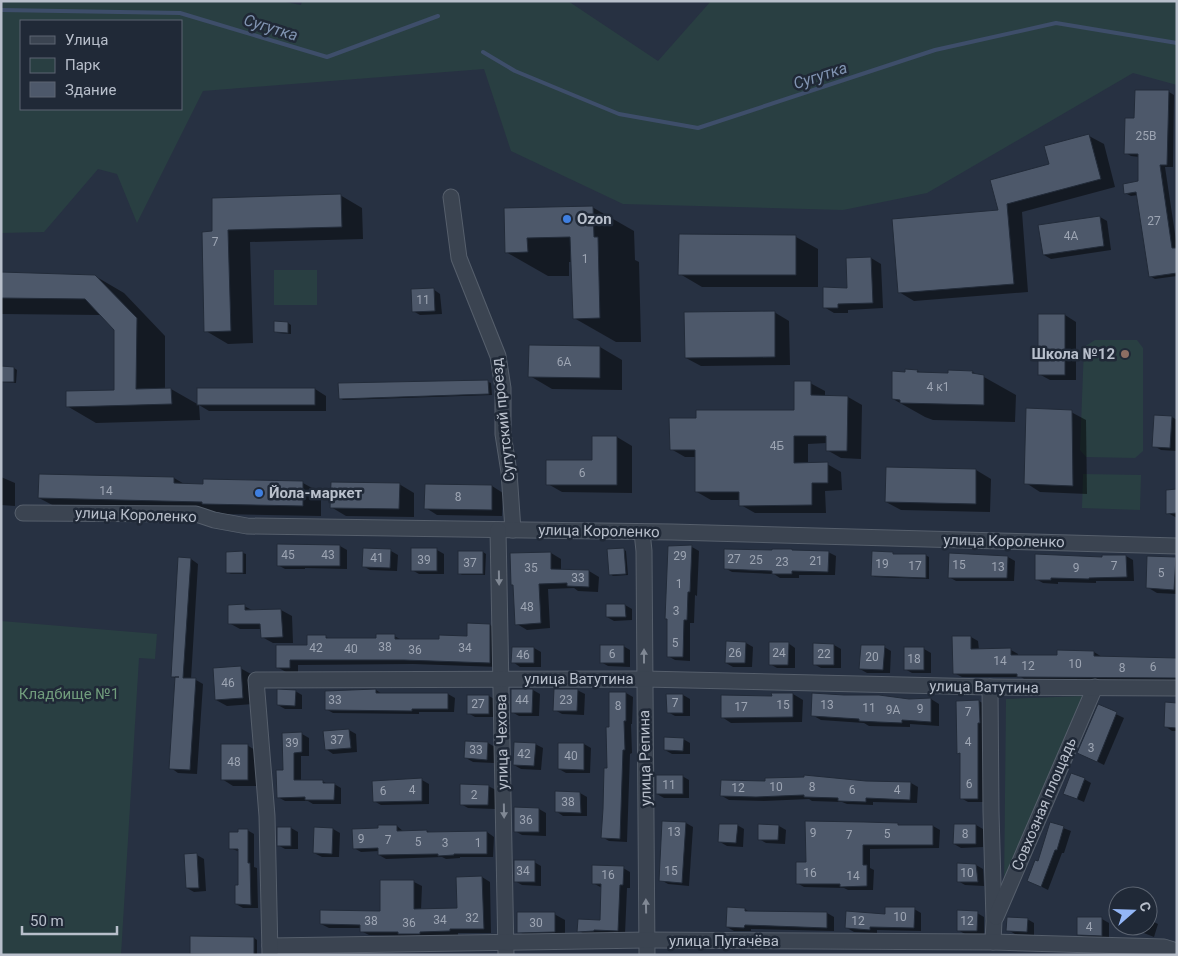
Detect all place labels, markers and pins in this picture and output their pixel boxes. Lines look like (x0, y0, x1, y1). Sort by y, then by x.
place label: Ozon (577, 210, 612, 228)
marker: Ozon (561, 213, 573, 225)
place label: Школа №12 (1031, 345, 1115, 363)
marker: Школа №12 (1119, 348, 1131, 360)
place label: Йола-маркет (269, 484, 362, 502)
marker: Йола-маркет (253, 487, 265, 499)

